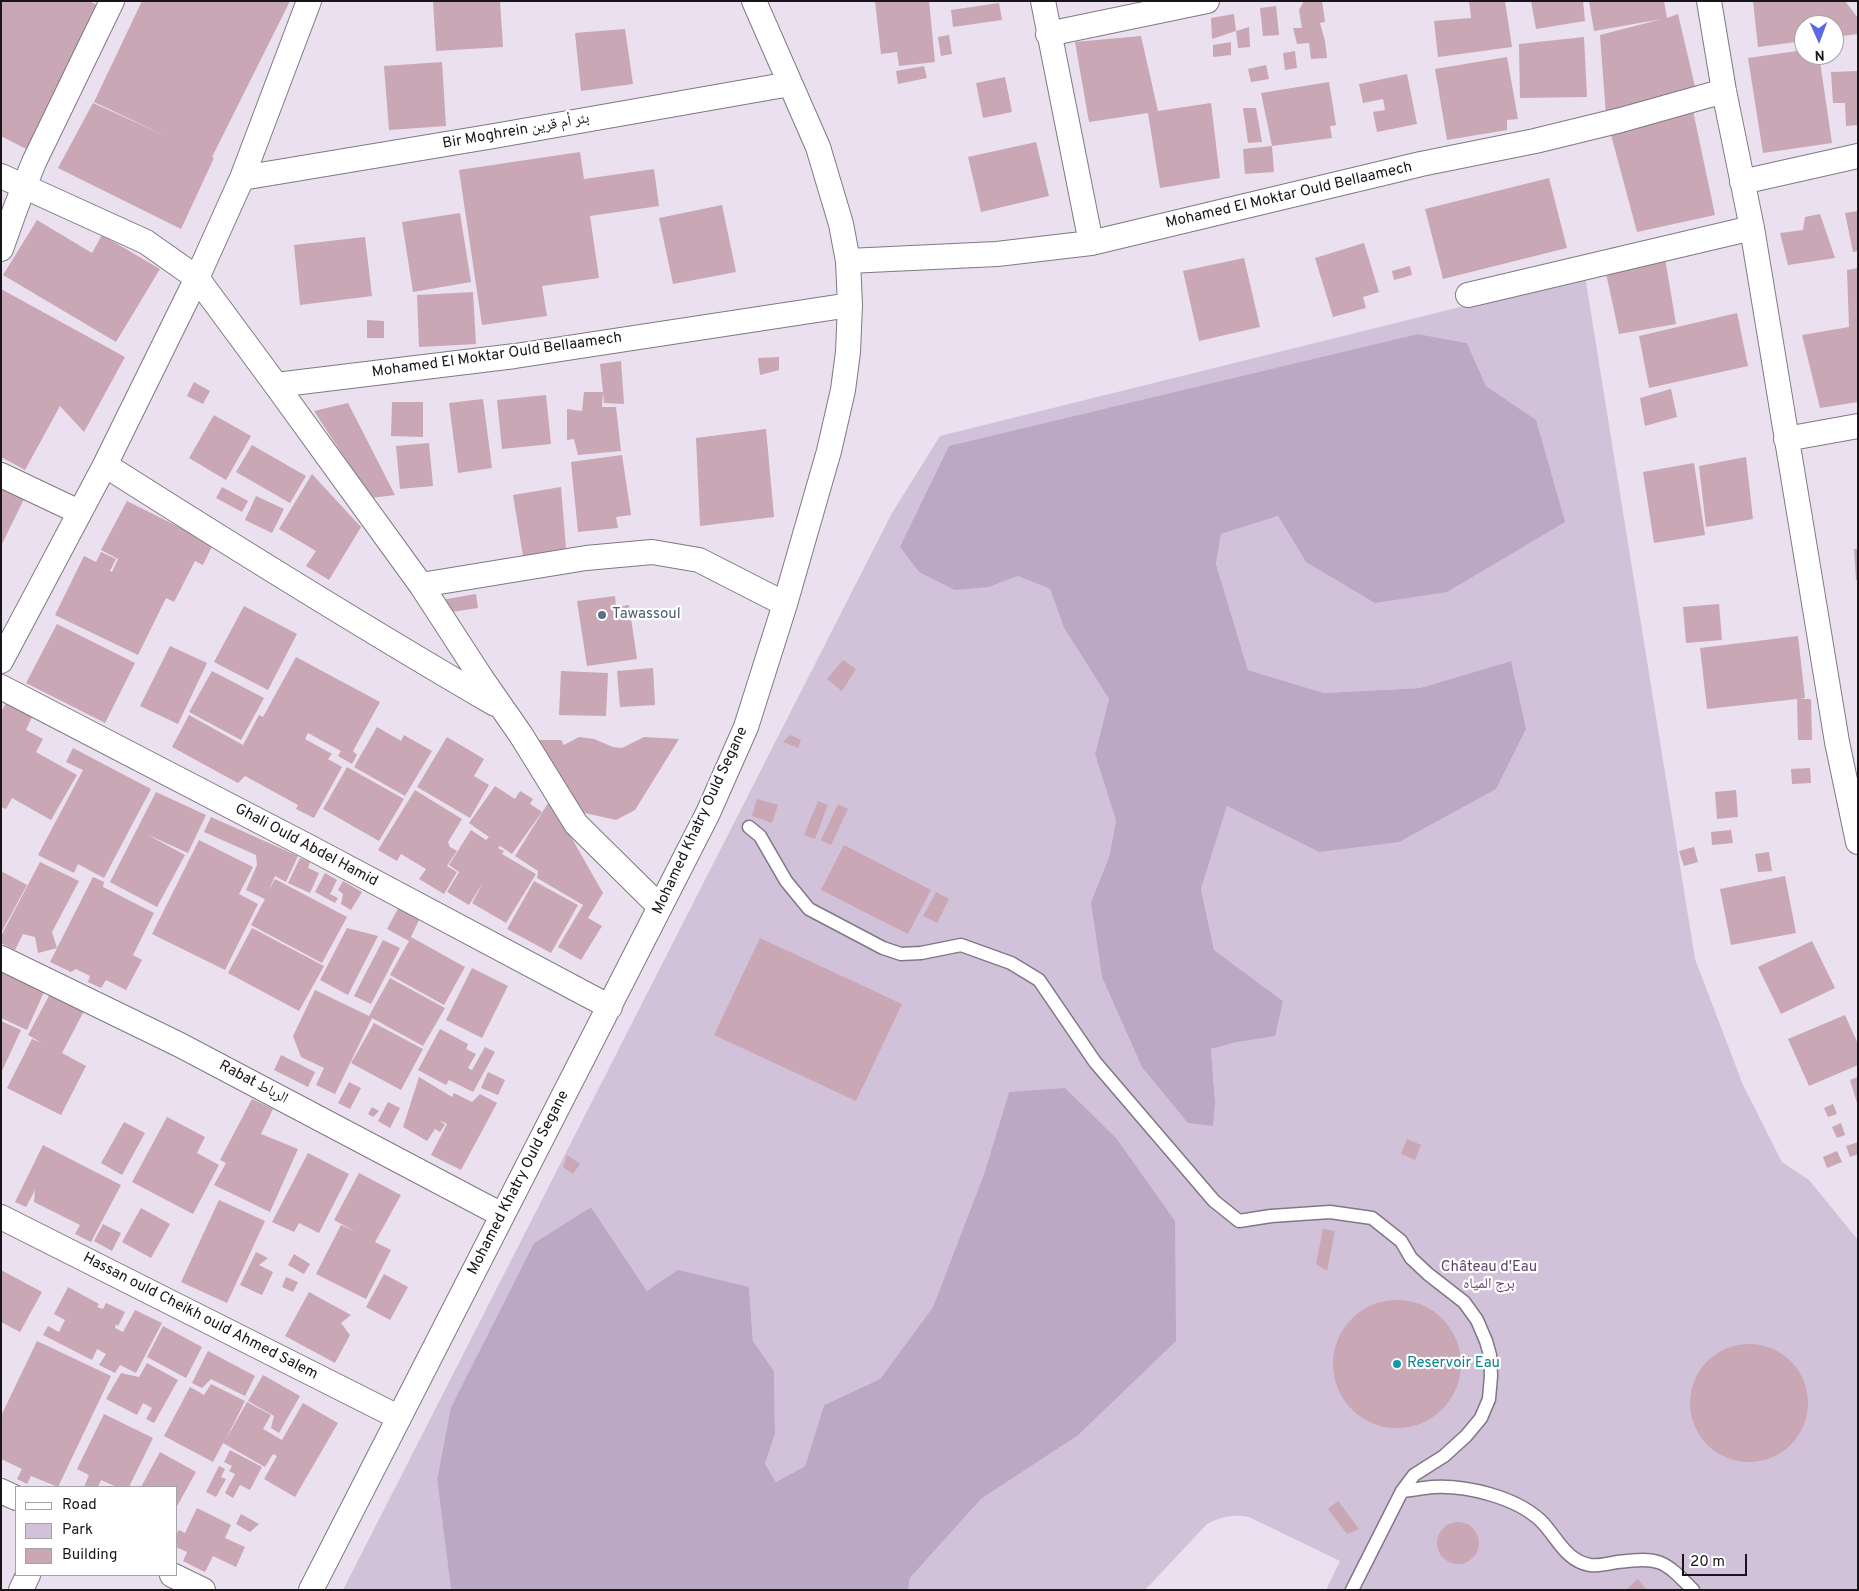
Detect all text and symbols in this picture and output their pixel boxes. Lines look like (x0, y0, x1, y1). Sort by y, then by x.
north arrow (1794, 15, 1844, 65)
text: N (1814, 46, 1825, 63)
street label: Bir Moghrein بئر أم قرين (441, 110, 591, 154)
street label: Mohamed El Moktar Ould Bellaamech (1164, 159, 1414, 233)
street label: Mohamed El Moktar Ould Bellaamech (371, 330, 623, 382)
place label: Tawassoul (612, 606, 681, 624)
marker: Tawassoul (596, 609, 608, 621)
street label: Mohamed Khatry Ould Segane (650, 724, 752, 918)
street label: Ghali Ould Abdel Hamid (232, 801, 380, 891)
street label: Rabat الرباط (215, 1057, 291, 1109)
street label: Mohamed Khatry Ould Segane (465, 1088, 573, 1278)
street label: Hassan ould Cheikh ould Ahmed Salem (80, 1250, 320, 1384)
park label: Château d'Eau برج المياه (1441, 1259, 1537, 1294)
place label: Reservoir Eau (1407, 1355, 1500, 1373)
marker: Reservoir Eau (1391, 1358, 1403, 1370)
legend (15, 1486, 178, 1576)
text: Road (62, 1496, 97, 1515)
text: Park (62, 1521, 93, 1540)
scale bar (1684, 1544, 1749, 1576)
text: Building (62, 1546, 117, 1565)
text: 20 m (1690, 1553, 1725, 1572)

